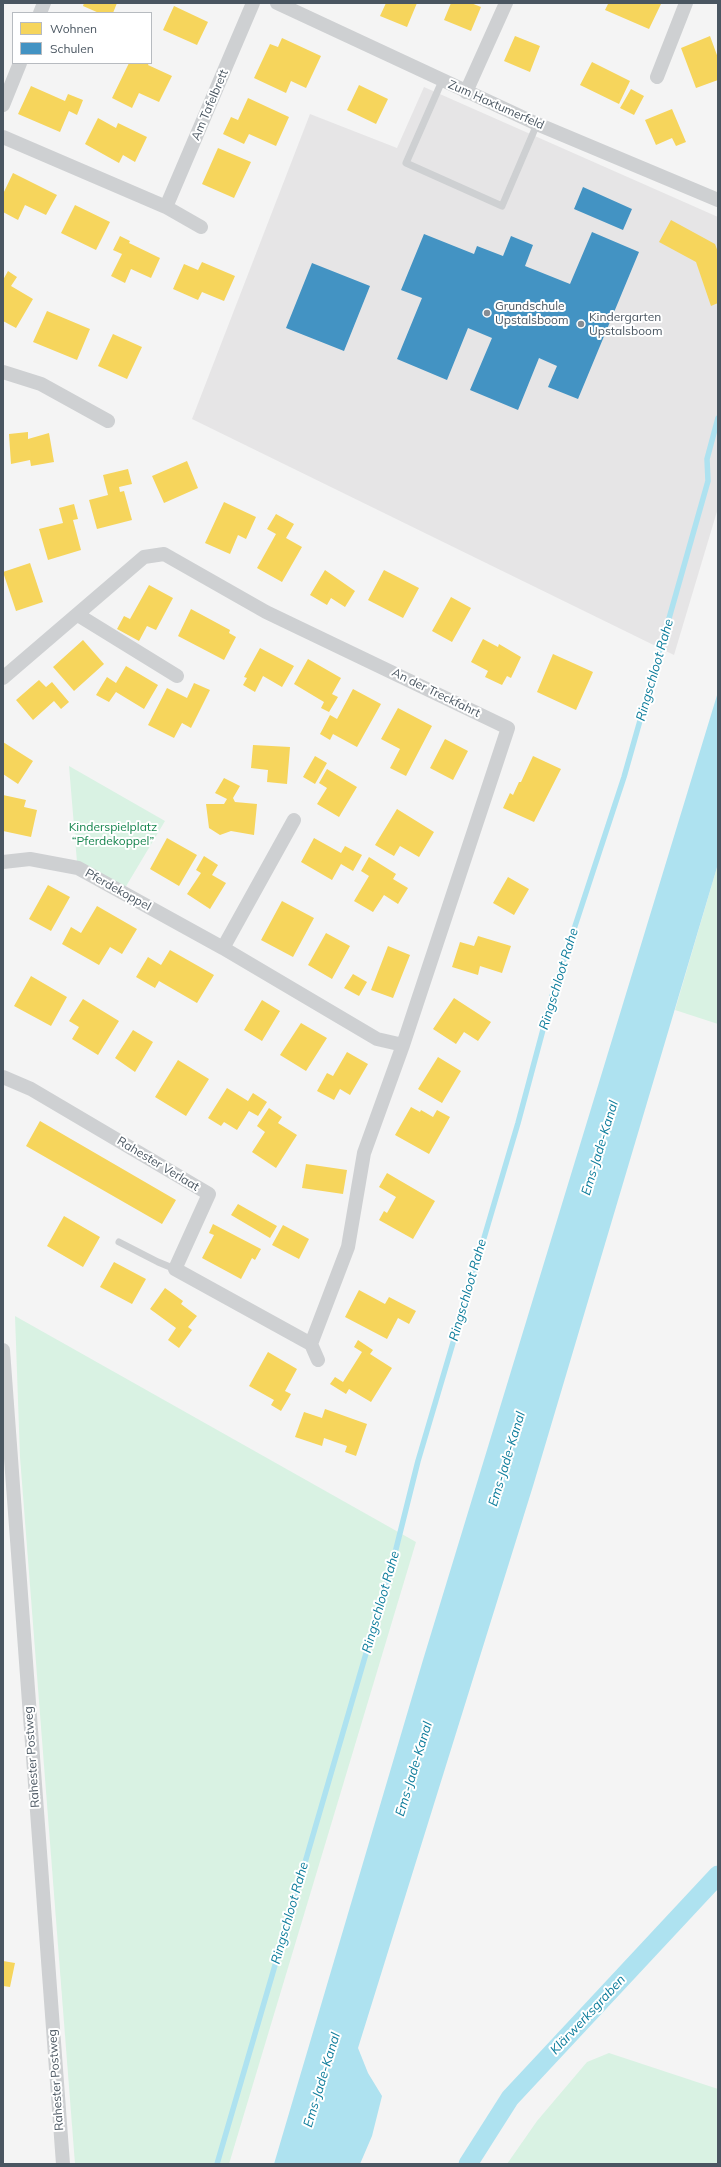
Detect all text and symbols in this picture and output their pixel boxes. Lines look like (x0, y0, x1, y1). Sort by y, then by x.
legend (12, 12, 152, 64)
text: Wohnen (50, 21, 97, 36)
text: Schulen (50, 41, 94, 56)
street label: Am Tafelbrett (189, 67, 231, 143)
street label: Zum Haxtumerfeld (446, 77, 546, 133)
place label: Grundschule Upstalsboom (495, 299, 568, 327)
marker: Grundschule Upstalsboom (482, 308, 492, 318)
place label: Kindergarten Upstalsboom (589, 310, 662, 338)
marker: Kindergarten Upstalsboom (576, 319, 586, 329)
water label: Ringschloot Rahe (633, 617, 677, 723)
street label: An der Treckfahrt (389, 665, 483, 721)
park label: Kinderspielplatz “Pferdekoppel” (69, 820, 157, 848)
street label: Pferdekoppel (83, 866, 153, 914)
water label: Ringschloot Rahe (536, 926, 582, 1032)
water label: Ems-Jade-Kanal (578, 1099, 622, 1197)
street label: Rahester Verlaat (114, 1134, 202, 1194)
water label: Ringschloot Rahe (446, 1237, 490, 1343)
water label: Ems-Jade-Kanal (485, 1410, 529, 1508)
water label: Ringschloot Rahe (359, 1549, 403, 1655)
street label: Rahester Postweg (21, 1706, 43, 1808)
water label: Ems-Jade-Kanal (392, 1720, 436, 1818)
water label: Ringschloot Rahe (268, 1860, 312, 1966)
water label: Klärwerksgraben (547, 1972, 629, 2058)
street label: Rahester Postweg (45, 2029, 67, 2131)
water label: Ems-Jade-Kanal (300, 2031, 344, 2129)

